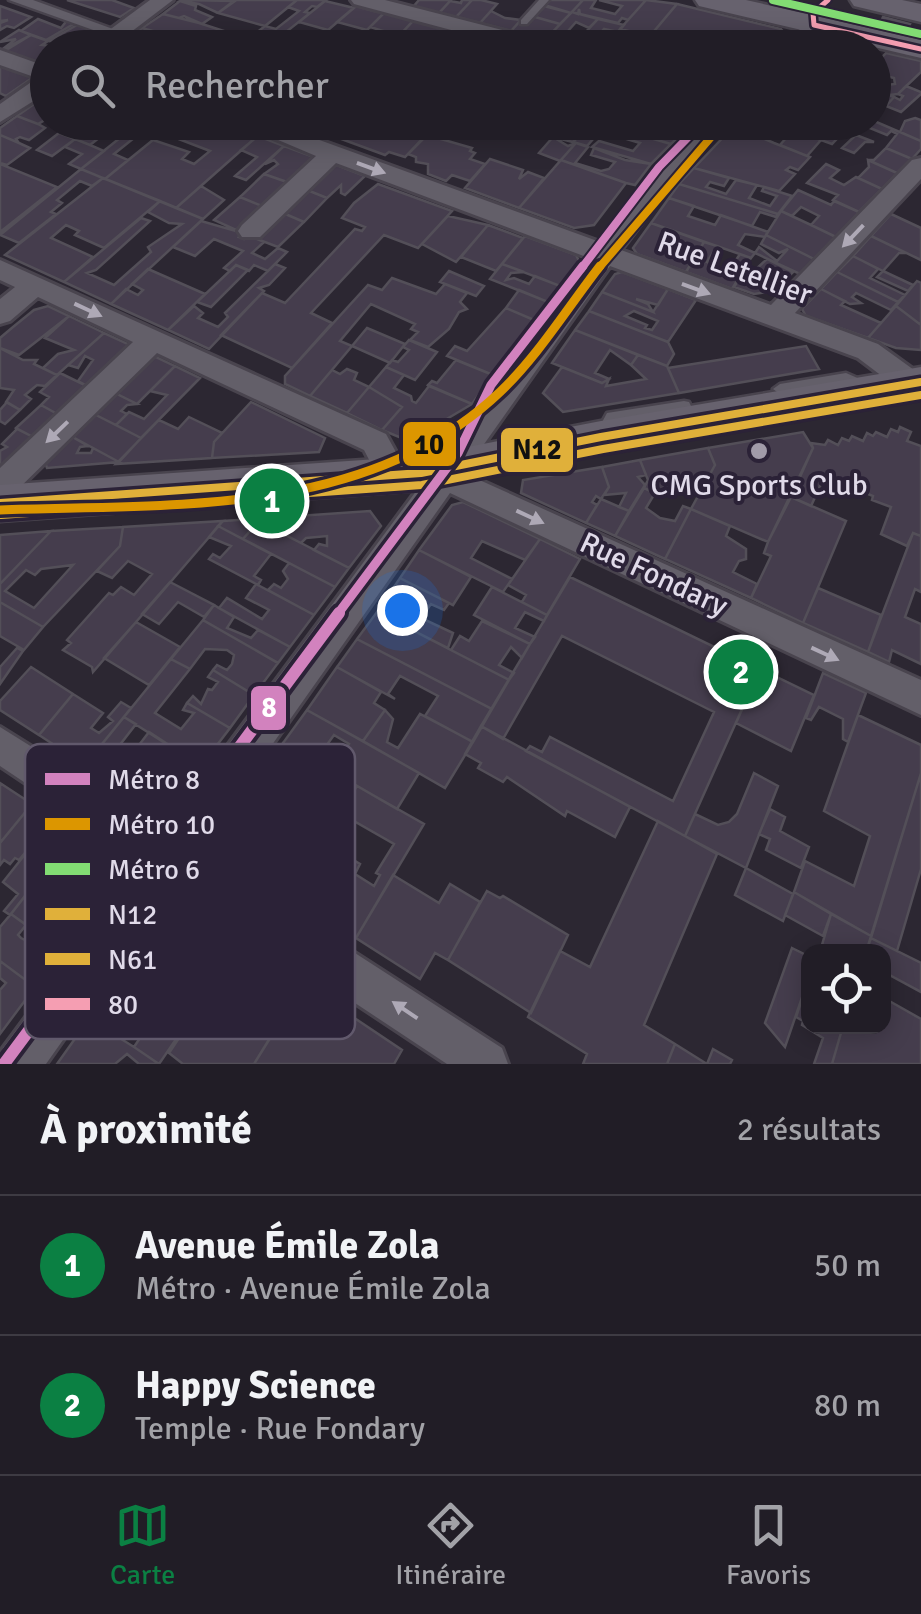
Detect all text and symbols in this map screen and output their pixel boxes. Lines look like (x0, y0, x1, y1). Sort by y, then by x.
search box (30, 30, 891, 140)
icon: search (65, 58, 120, 113)
text: Rechercher (145, 62, 329, 109)
one-way arrow (356, 161, 386, 177)
street label: Rue Letellier (652, 223, 817, 314)
one-way arrow (842, 223, 865, 247)
one-way arrow (682, 282, 712, 297)
one-way arrow (74, 302, 103, 318)
one-way arrow (46, 420, 70, 443)
line badge: 10 (401, 420, 458, 468)
line badge: N12 (499, 426, 575, 474)
text: 10 (414, 428, 444, 462)
text: N12 (512, 433, 562, 467)
marker: CMG Sports Club (748, 440, 770, 462)
pin: 1 (240, 464, 304, 538)
place label: CMG Sports Club (650, 467, 868, 504)
one-way arrow (515, 509, 545, 525)
street label: Rue Fondary (574, 524, 734, 625)
your location (377, 585, 428, 636)
pin: 2 (708, 634, 774, 710)
one-way arrow (811, 645, 840, 662)
line badge: 8 (249, 684, 288, 732)
text: 8 (261, 691, 277, 725)
legend (25, 744, 355, 1039)
text: Métro 8 (108, 763, 200, 797)
text: Métro 10 (108, 808, 215, 842)
text: Métro 6 (108, 853, 200, 887)
text: N12 (108, 898, 157, 932)
text: N61 (108, 943, 157, 977)
map controls (801, 944, 891, 1034)
button: locate (801, 944, 891, 1034)
text: 80 (108, 988, 138, 1022)
one-way arrow (391, 1001, 418, 1020)
text: À proximité (40, 1104, 252, 1155)
text: 2 résultats (737, 1110, 881, 1149)
text: Avenue Émile Zola (135, 1222, 440, 1269)
text: 1 (64, 1246, 81, 1285)
text: 50 m (814, 1246, 881, 1285)
text: Métro · Avenue Émile Zola (135, 1269, 491, 1308)
text: Happy Science (135, 1362, 376, 1409)
text: 2 (64, 1386, 81, 1425)
text: 80 m (814, 1386, 881, 1425)
text: Temple · Rue Fondary (135, 1409, 425, 1448)
tab: Carte (110, 1498, 175, 1592)
tab: Itinéraire (395, 1498, 506, 1592)
tab: Favoris (726, 1498, 811, 1592)

